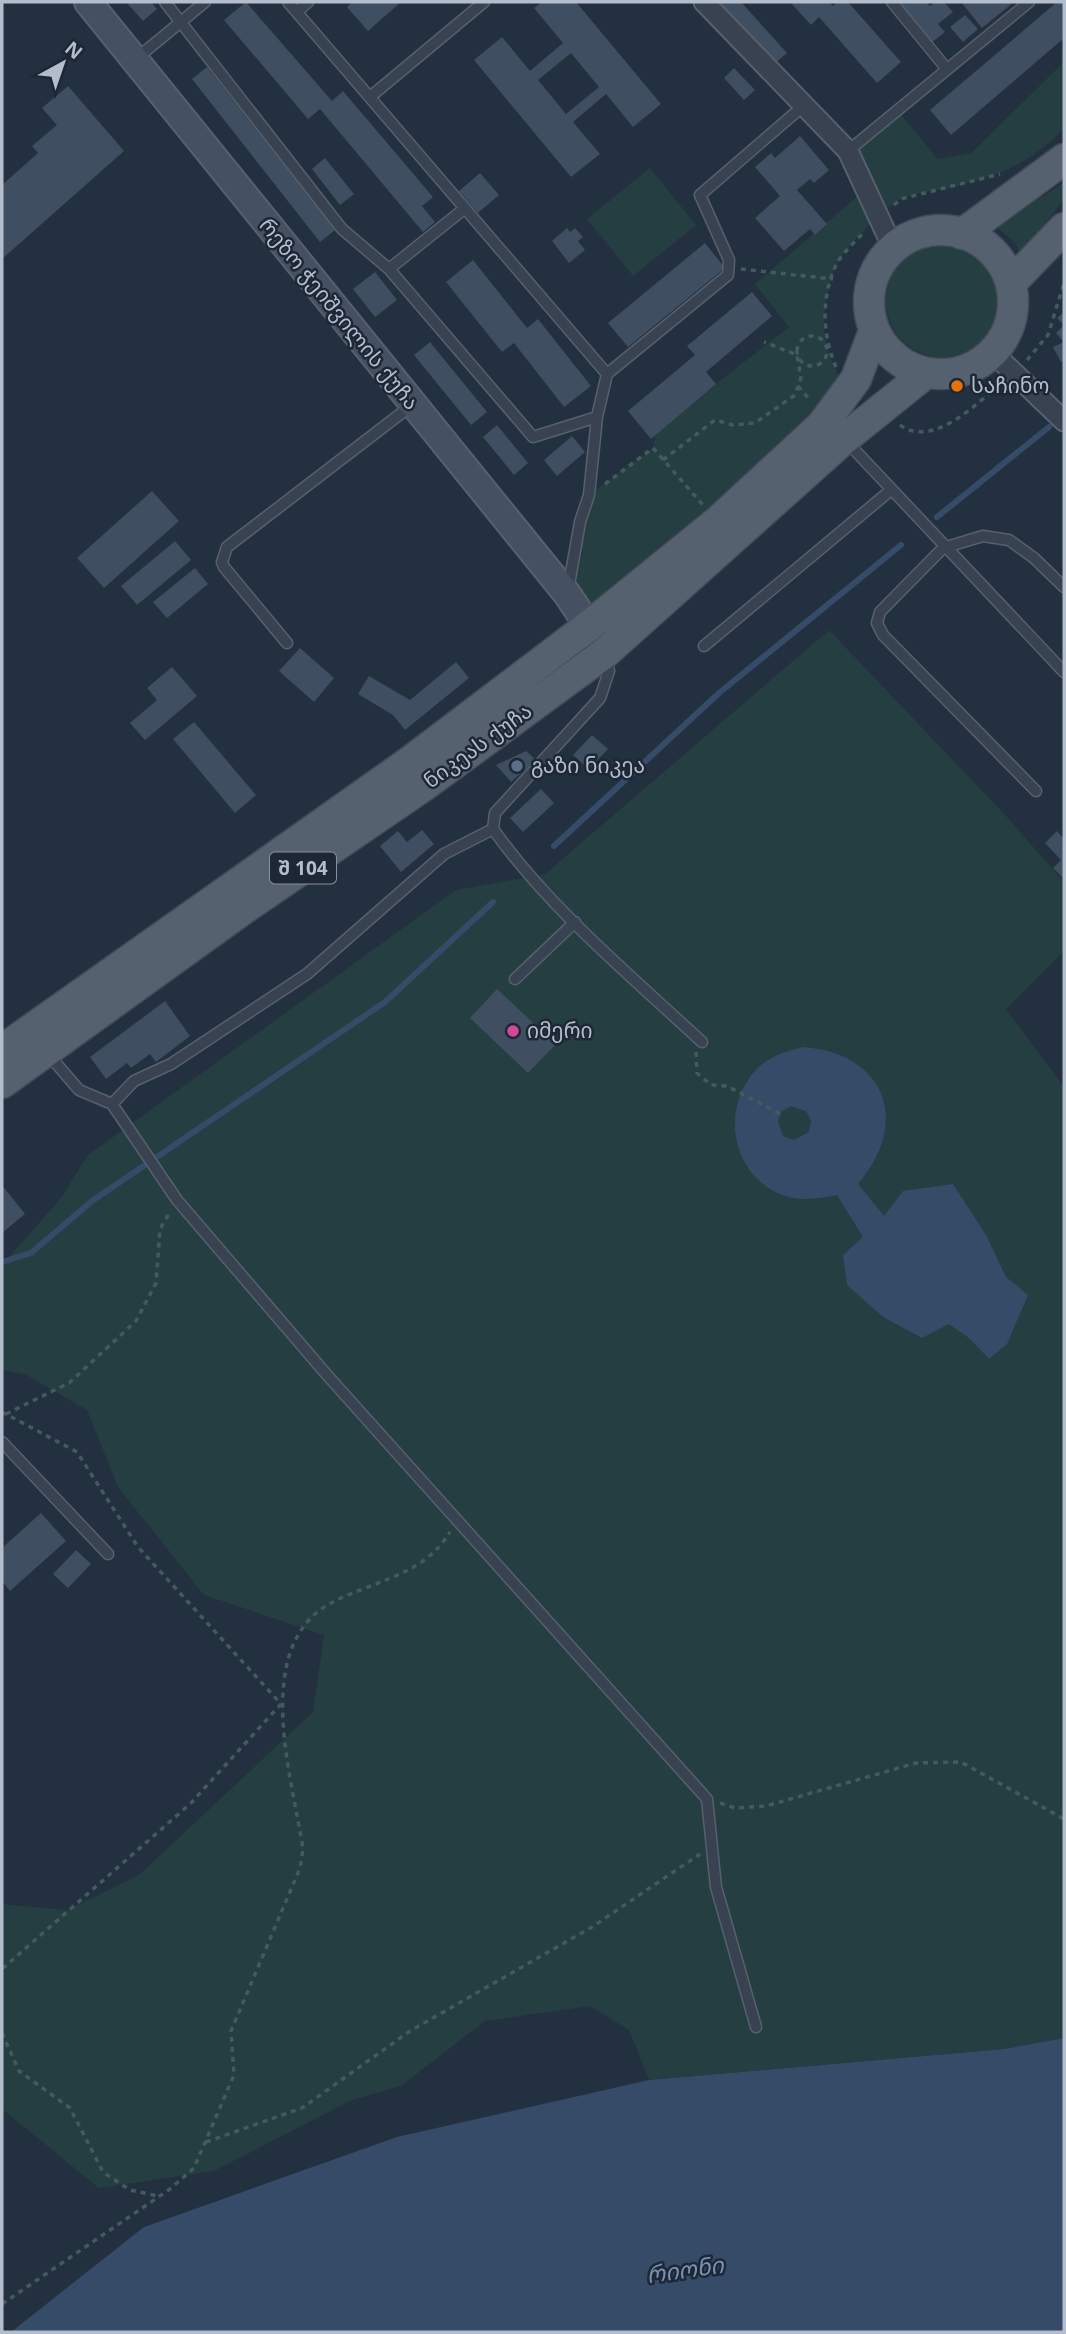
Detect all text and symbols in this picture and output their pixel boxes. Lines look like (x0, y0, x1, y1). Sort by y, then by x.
north arrow (28, 28, 98, 98)
text: N (60, 35, 88, 65)
street label: რეზო ჭეიშვილის ქუჩა (254, 212, 426, 415)
place label: საჩინო (971, 371, 1049, 399)
marker: საჩინო (949, 378, 965, 394)
street label: ნიკეას ქუჩა (418, 696, 537, 794)
place label: გაზი ნიკეა (531, 751, 645, 779)
marker: გაზი ნიკეა (509, 758, 525, 774)
road number: შ 104 (270, 852, 336, 884)
place label: იმერი (527, 1016, 593, 1044)
marker: იმერი (505, 1023, 521, 1039)
water label: რიონი (644, 2248, 726, 2290)

